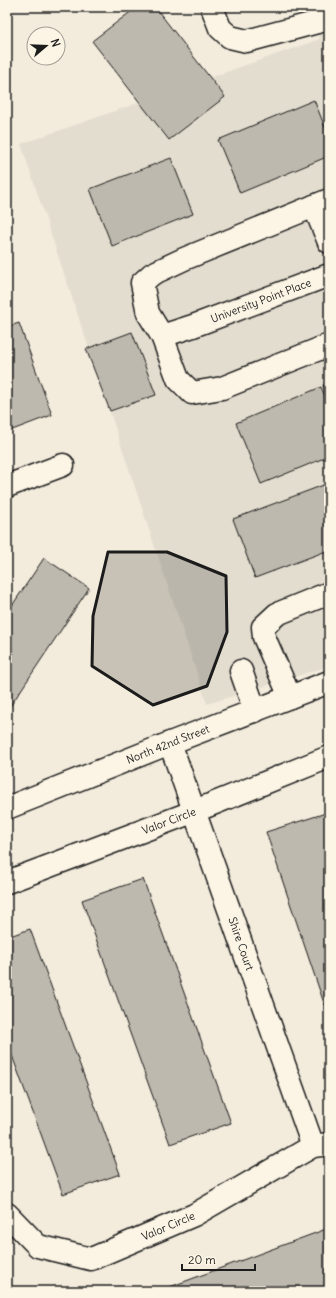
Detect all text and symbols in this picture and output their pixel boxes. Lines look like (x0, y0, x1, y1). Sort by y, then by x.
north arrow (26, 26, 66, 66)
text: N (48, 37, 63, 49)
street label: University Point Place (209, 275, 313, 326)
street label: North 42nd Street (124, 721, 212, 767)
street label: Valor Circle (140, 804, 198, 837)
street label: Shire Court (225, 915, 257, 973)
street label: Valor Circle (139, 1208, 197, 1244)
scale bar (182, 1246, 255, 1272)
text: 20 m (188, 1252, 216, 1267)

